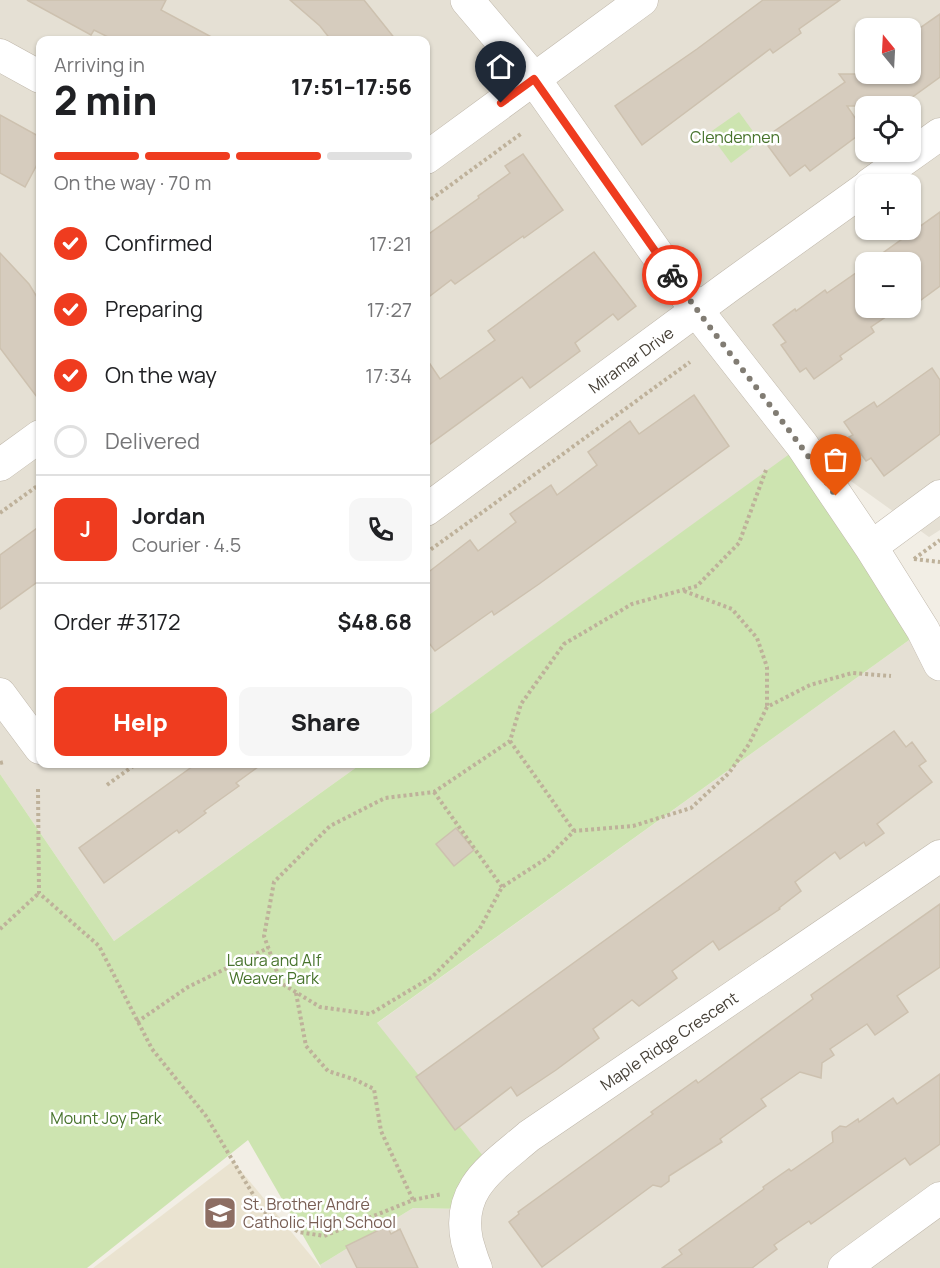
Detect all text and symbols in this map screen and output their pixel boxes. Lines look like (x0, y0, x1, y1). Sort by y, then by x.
north arrow (855, 18, 921, 84)
map controls (855, 18, 921, 318)
pin (475, 41, 526, 103)
icon: home (484, 50, 517, 83)
text: Arriving in (54, 51, 145, 78)
text: 17:51–17:56 (291, 72, 412, 102)
text: 2 min (54, 73, 157, 127)
button: locate (855, 96, 921, 162)
park label: Clendennen (690, 126, 780, 148)
text: On the way · 70 m (54, 169, 211, 196)
button: + (855, 174, 921, 240)
icon: check (54, 227, 87, 260)
text: Confirmed (105, 228, 213, 258)
text: 17:21 (369, 230, 412, 257)
courier (642, 245, 702, 305)
button: − (855, 252, 921, 318)
icon: bike (656, 259, 689, 292)
icon: check (54, 293, 87, 326)
text: Preparing (105, 294, 203, 324)
text: 17:27 (367, 296, 412, 323)
street label: Miramar Drive (584, 322, 678, 398)
icon: check (54, 359, 87, 392)
text: On the way (105, 360, 217, 390)
text: 17:34 (365, 362, 412, 389)
text: Delivered (105, 426, 200, 456)
pin (810, 434, 861, 496)
icon: bag (819, 443, 852, 476)
button: phone (349, 498, 412, 561)
text: Jordan (132, 501, 205, 531)
text: J (80, 514, 91, 544)
text: Courier · 4.5 (132, 531, 241, 558)
text: Order #3172 (54, 607, 180, 637)
text: $48.68 (337, 607, 412, 637)
button: Help (54, 687, 227, 756)
button: Share (239, 687, 412, 756)
park label: Laura and Alf Weaver Park (227, 949, 322, 989)
street label: Maple Ridge Crescent (596, 987, 742, 1095)
park label: Mount Joy Park (50, 1107, 163, 1129)
place label: St. Brother André Catholic High School (243, 1193, 396, 1233)
school or university icon: St. Brother André Catholic High School (202, 1195, 238, 1231)

